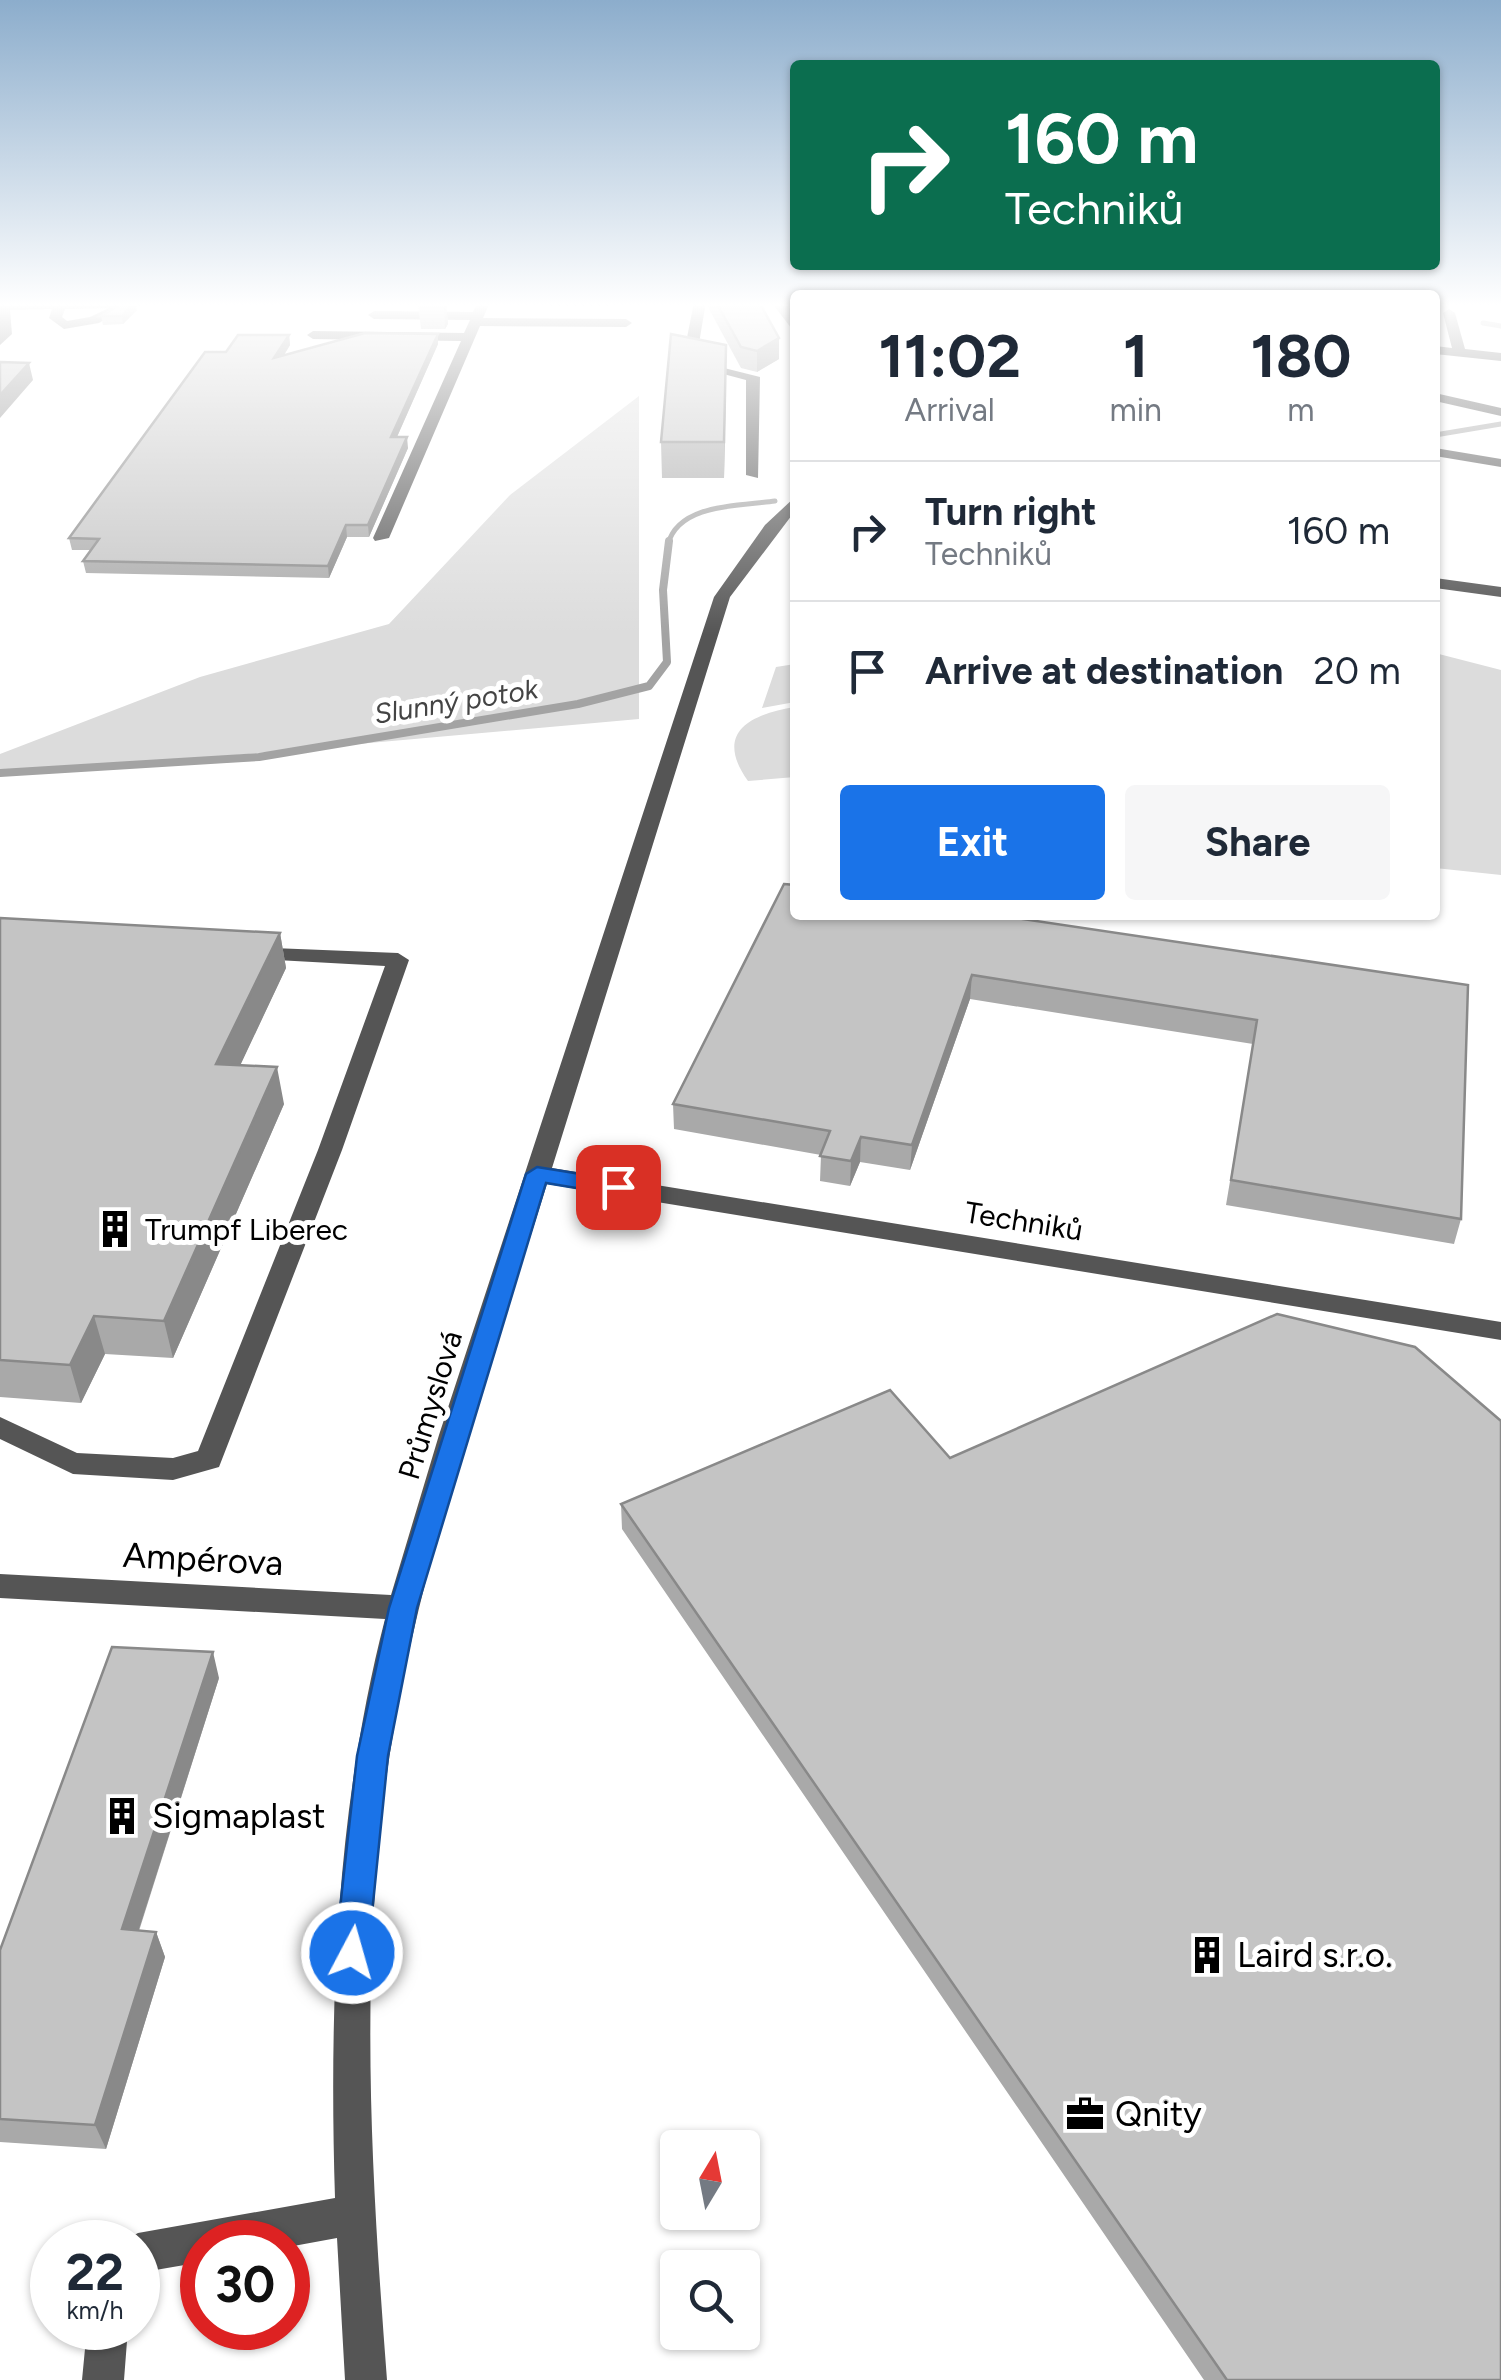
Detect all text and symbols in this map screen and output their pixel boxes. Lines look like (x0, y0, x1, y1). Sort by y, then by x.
text: 160 m (1005, 96, 1198, 181)
icon: right (840, 100, 970, 230)
text: Techniků (1005, 181, 1184, 235)
text: 11:02 (879, 320, 1021, 392)
text: 1 (1123, 320, 1148, 392)
text: 180 (1250, 320, 1351, 392)
text: Arrival (905, 391, 995, 429)
text: min (1109, 391, 1162, 429)
text: m (1287, 391, 1315, 429)
text: Turn right (925, 489, 1097, 535)
icon: right (840, 504, 895, 559)
text: 160 m (1287, 508, 1390, 554)
text: Techniků (925, 535, 1052, 573)
icon: arrive (840, 644, 895, 699)
text: Arrive at destination (925, 648, 1283, 694)
text: 20 m (1313, 648, 1401, 694)
water label: Slunný potok (372, 671, 542, 731)
button: Exit (840, 785, 1105, 900)
button: Share (1125, 785, 1390, 900)
pin (576, 1145, 661, 1230)
icon: arrive (591, 1160, 646, 1215)
street label: Techniků (962, 1193, 1086, 1249)
building icon: Trumpf Liberec (94, 1208, 136, 1250)
place label: Trumpf Liberec (145, 1211, 348, 1248)
street label: Průmyslová (390, 1326, 470, 1484)
street label: Ampérova (122, 1534, 284, 1584)
building icon: Sigmaplast (101, 1795, 143, 1837)
place label: Sigmaplast (152, 1795, 326, 1837)
position arrow (300, 1901, 404, 2005)
building icon: Laird s.r.o. (1186, 1934, 1228, 1976)
place label: Laird s.r.o. (1237, 1934, 1392, 1976)
office icon: Qnity (1064, 2093, 1106, 2135)
place label: Qnity (1115, 2093, 1202, 2135)
north arrow (660, 2130, 760, 2230)
map controls (660, 2130, 760, 2350)
speed limit sign: 30 (180, 2220, 310, 2350)
text: 22 (66, 2242, 124, 2303)
button: search (660, 2250, 760, 2350)
text: km/h (66, 2295, 124, 2325)

